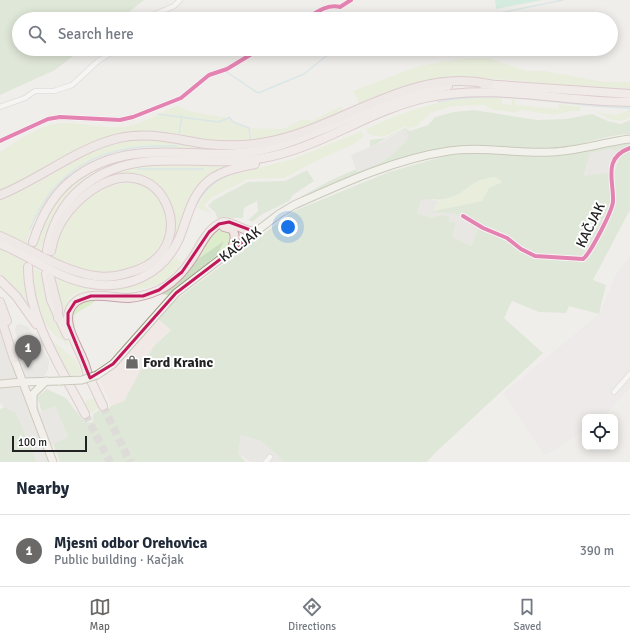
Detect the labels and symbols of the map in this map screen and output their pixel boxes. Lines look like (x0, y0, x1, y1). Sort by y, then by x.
street label: KAČJAK (572, 199, 609, 251)
your location (278, 217, 298, 237)
street label: KAČJAK (216, 223, 265, 266)
pin: 1 (15, 335, 41, 368)
shop icon: Ford Krainc (124, 354, 140, 370)
place label: Ford Krainc (143, 354, 214, 371)
scale bar (12, 434, 87, 453)

